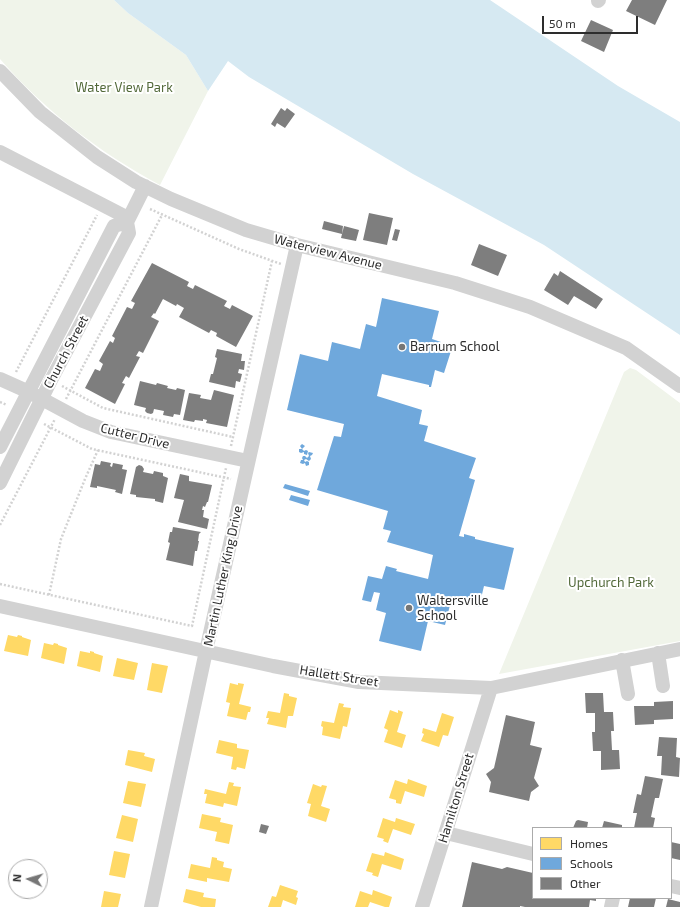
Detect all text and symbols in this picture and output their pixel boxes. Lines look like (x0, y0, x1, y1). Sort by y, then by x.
scale bar (544, 8, 640, 34)
text: 50 m (549, 16, 576, 30)
park label: Water View Park (75, 80, 173, 96)
street label: Waterview Avenue (272, 231, 384, 273)
street label: Church Street (40, 313, 92, 391)
place label: Barnum School (410, 339, 499, 355)
marker: Barnum School (397, 342, 407, 352)
street label: Cutter Drive (99, 420, 171, 452)
street label: Martin Luther King Drive (200, 504, 246, 648)
park label: Upchurch Park (568, 575, 654, 591)
place label: Waltersville School (417, 593, 489, 624)
marker: Waltersville School (404, 603, 414, 613)
street label: Hallett Street (299, 662, 379, 690)
street label: Hamilton Street (435, 751, 477, 845)
legend (532, 827, 672, 899)
text: Homes (570, 836, 608, 850)
text: Schools (570, 856, 613, 870)
north arrow (8, 859, 48, 899)
text: N (10, 873, 23, 883)
text: Other (570, 876, 601, 890)

